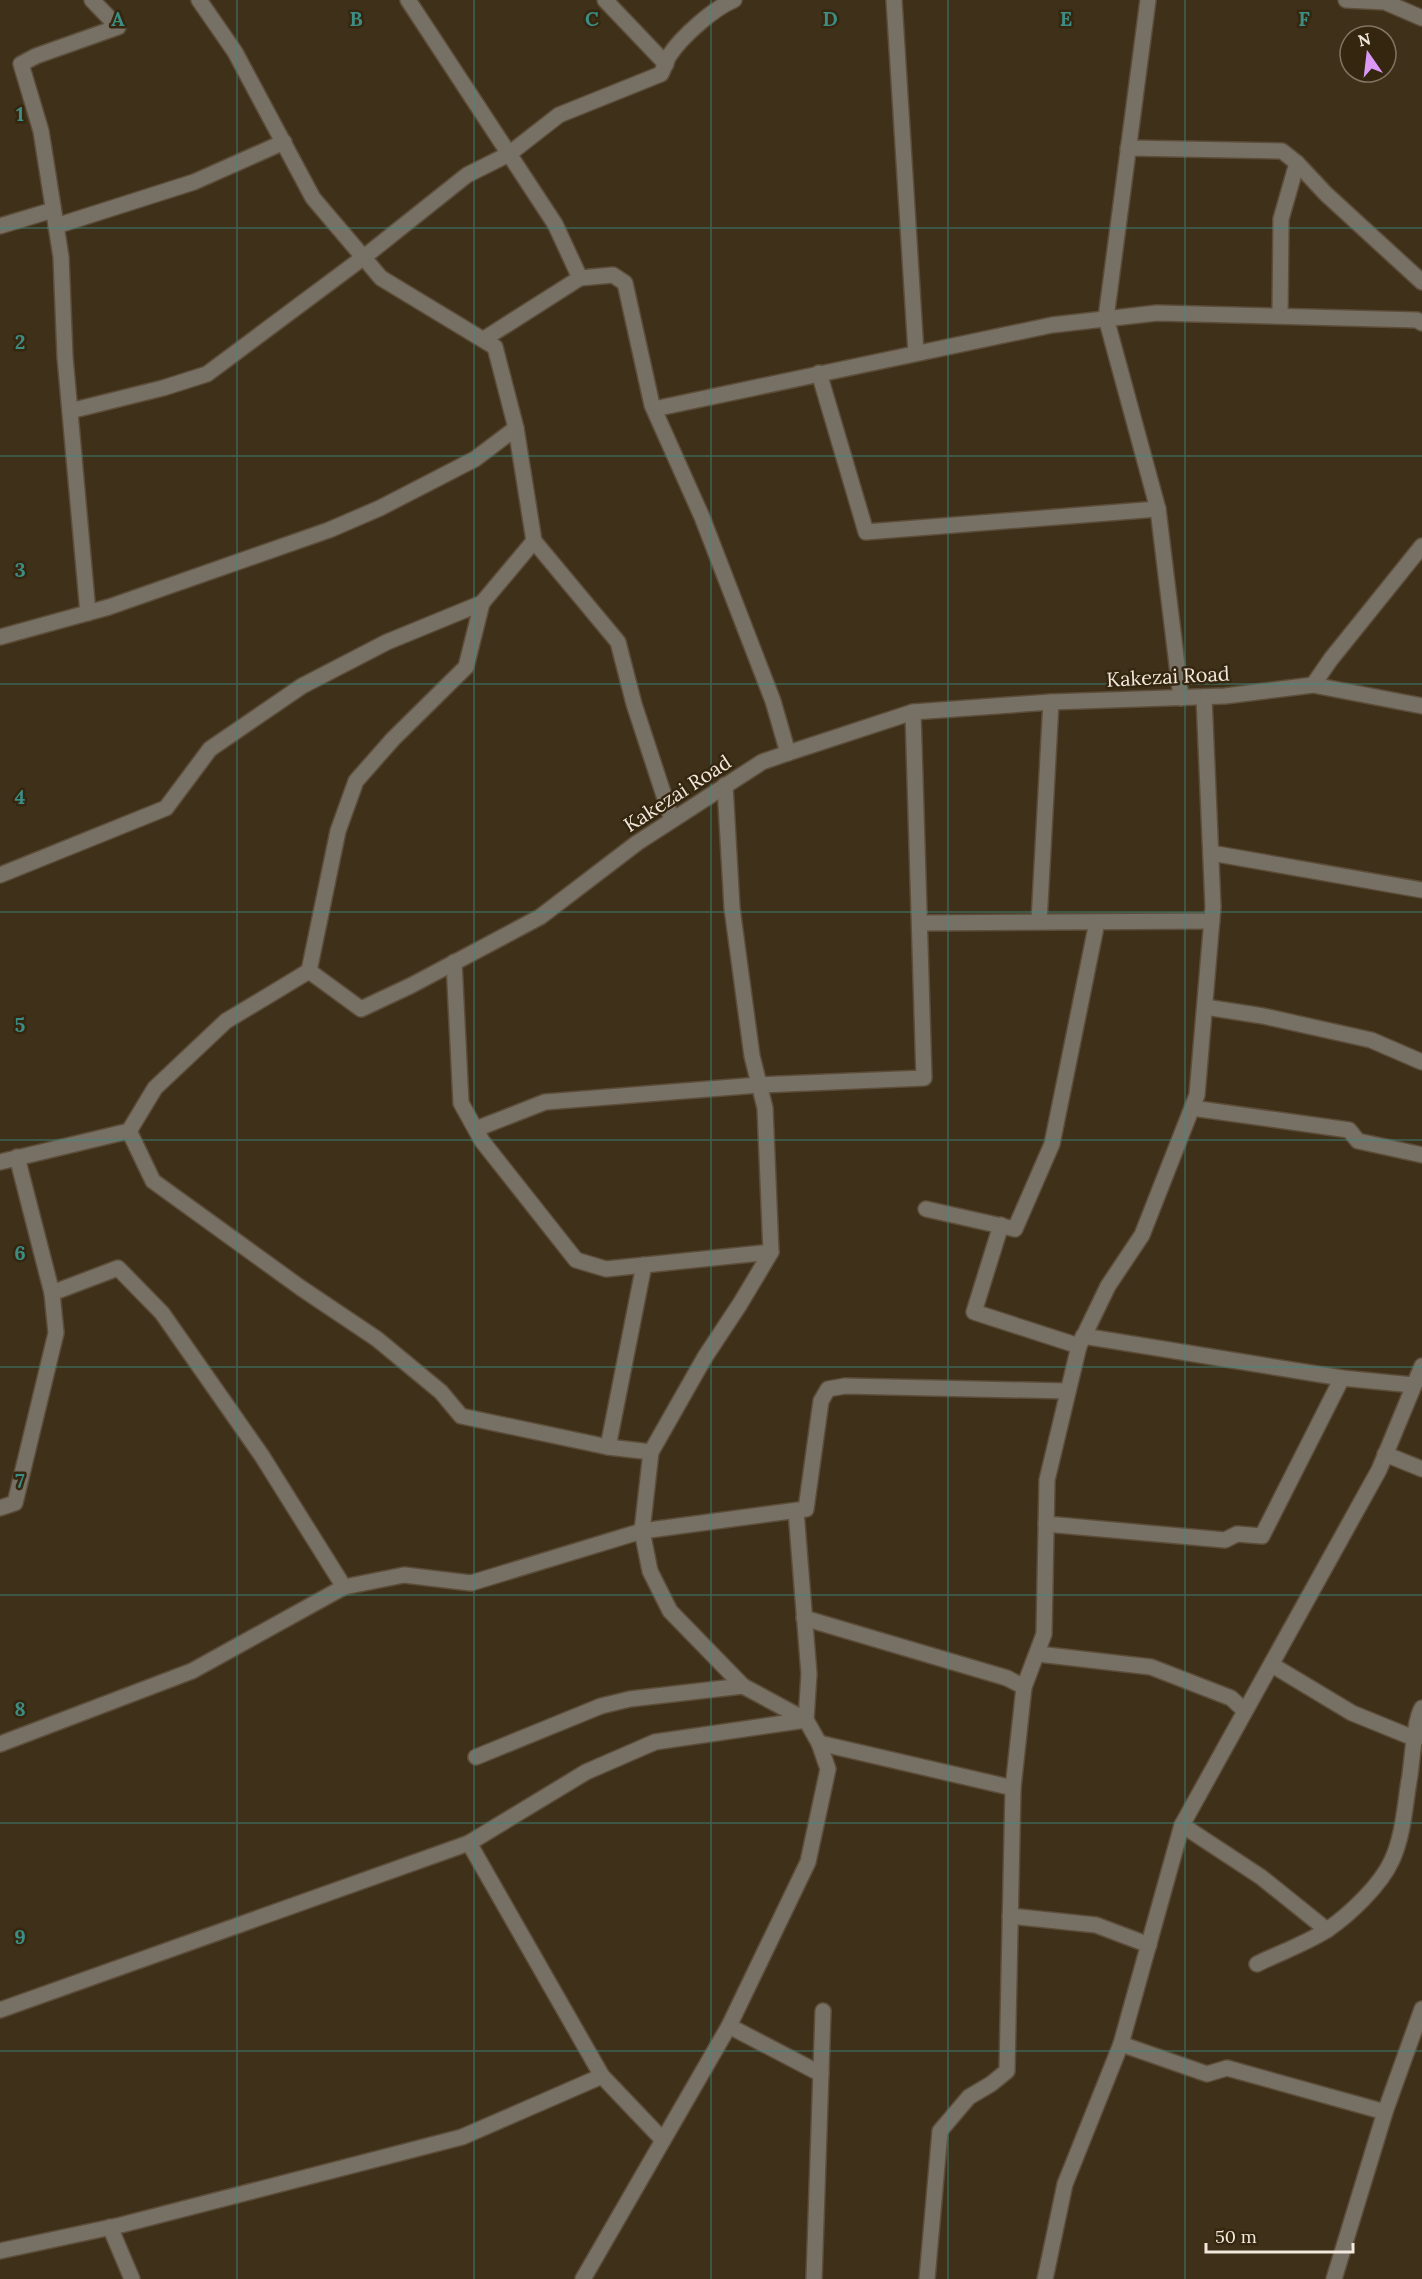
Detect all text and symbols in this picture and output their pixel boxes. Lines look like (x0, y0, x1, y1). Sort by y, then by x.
text: A (111, 6, 125, 31)
text: B (349, 6, 363, 31)
text: C (585, 6, 599, 31)
text: D (822, 6, 838, 31)
text: E (1060, 6, 1072, 31)
text: F (1298, 6, 1310, 31)
north arrow (1338, 24, 1398, 84)
text: N (1356, 28, 1373, 51)
text: 1 (16, 101, 24, 126)
text: 2 (15, 329, 25, 354)
text: 3 (14, 557, 26, 582)
street label: Kakezai Road (1106, 660, 1230, 692)
street label: Kakezai Road (619, 749, 736, 837)
text: 4 (15, 784, 26, 809)
text: 5 (15, 1012, 26, 1037)
text: 6 (14, 1240, 26, 1265)
text: 7 (15, 1468, 25, 1493)
text: 8 (14, 1696, 26, 1721)
text: 9 (14, 1924, 26, 1949)
scale bar (1206, 2216, 1353, 2254)
text: 50 m (1215, 2225, 1257, 2248)

